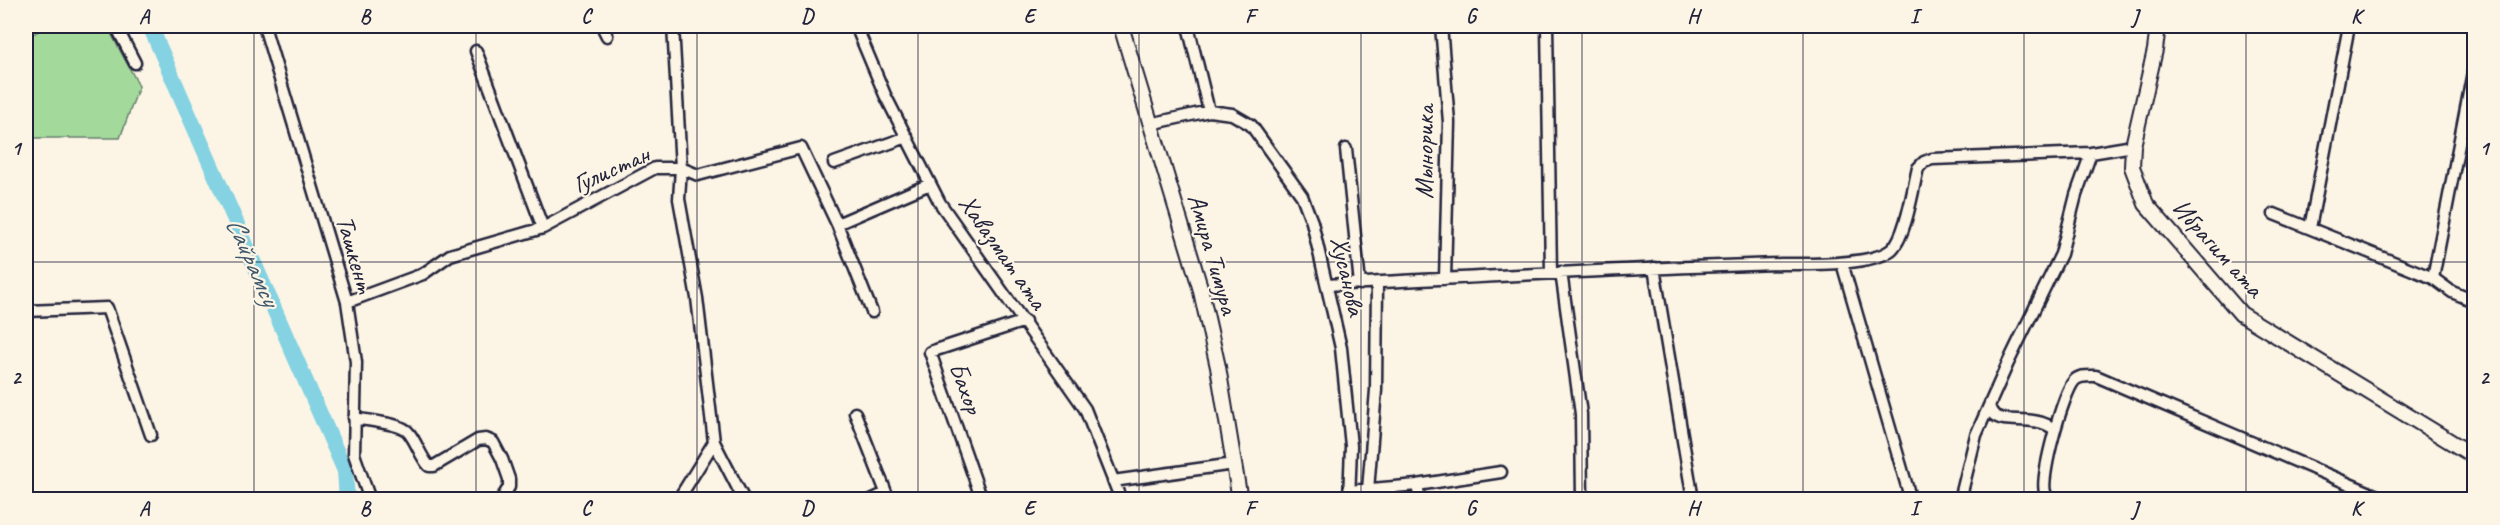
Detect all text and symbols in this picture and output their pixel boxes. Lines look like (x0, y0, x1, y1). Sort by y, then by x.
text: A (139, 4, 151, 29)
text: B (360, 4, 372, 29)
text: C (581, 4, 593, 29)
text: D (801, 4, 815, 29)
text: E (1024, 4, 1038, 29)
text: F (1245, 4, 1259, 29)
text: G (1466, 4, 1479, 29)
text: H (1687, 4, 1702, 29)
text: I (1910, 4, 1923, 29)
text: J (2130, 4, 2142, 29)
text: K (2351, 4, 2365, 29)
street label: Мынорика (1408, 103, 1441, 199)
text: 1 (12, 136, 23, 161)
text: 1 (2480, 136, 2491, 161)
street label: Гулистан (567, 137, 656, 200)
street label: Хавазмат ата (951, 188, 1055, 317)
street label: Амира Тимура (1180, 190, 1246, 319)
street label: Ибрагим ата (2165, 192, 2272, 305)
water label: Сайрамсу (219, 212, 289, 315)
street label: Ташкент (328, 212, 382, 298)
street label: Хусанова (1323, 233, 1374, 321)
street label: Бахор (942, 358, 991, 420)
text: 2 (12, 365, 23, 390)
text: 2 (2480, 365, 2491, 390)
text: A (139, 496, 151, 521)
text: B (360, 496, 372, 521)
text: C (581, 496, 593, 521)
text: D (801, 496, 815, 521)
text: E (1024, 496, 1038, 521)
text: F (1245, 496, 1259, 521)
text: G (1466, 496, 1479, 521)
text: H (1687, 496, 1702, 521)
text: I (1910, 496, 1923, 521)
text: J (2130, 496, 2142, 521)
text: K (2351, 496, 2365, 521)

